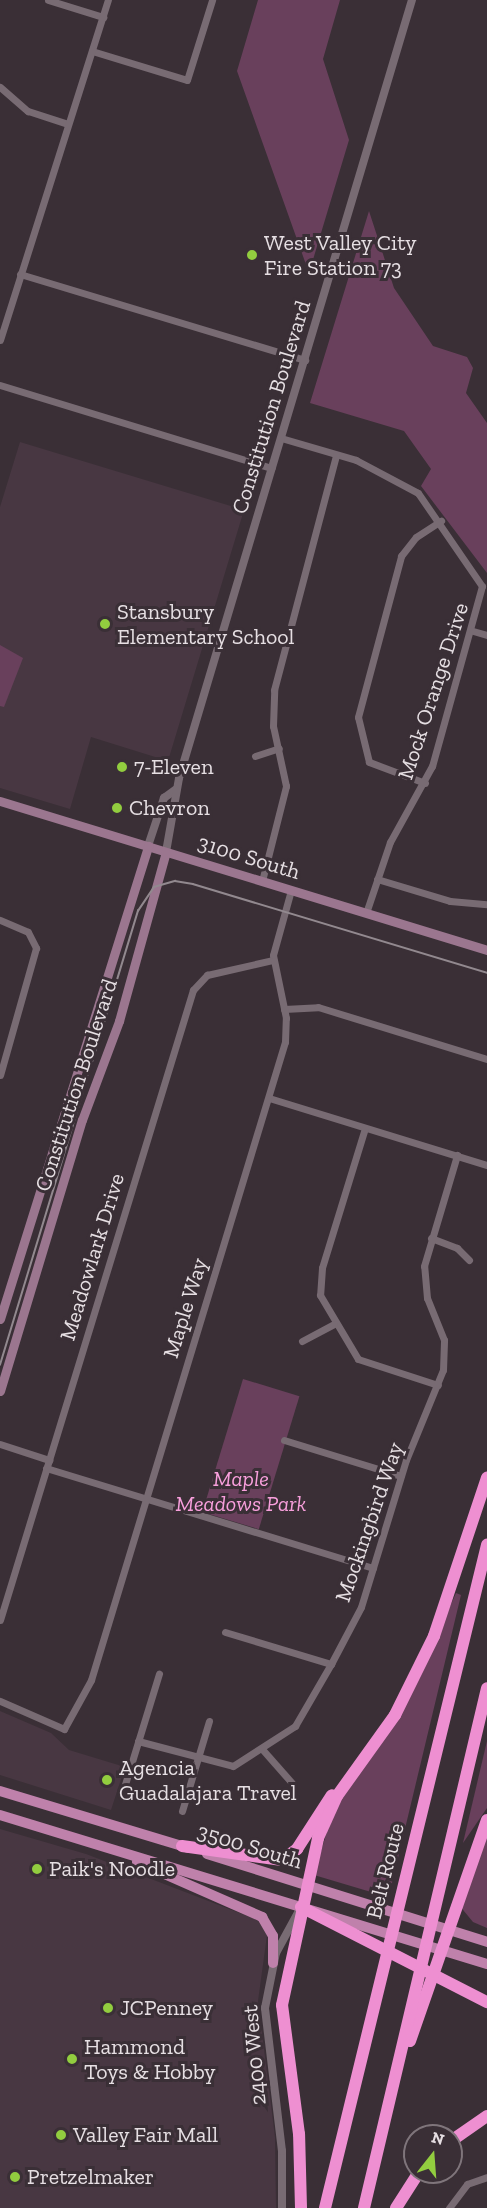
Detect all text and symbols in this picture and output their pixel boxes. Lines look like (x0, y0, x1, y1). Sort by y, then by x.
place label: West Valley City Fire Station 73 (264, 229, 418, 280)
marker: West Valley City Fire Station 73 (245, 248, 259, 262)
street label: Constitution Boulevard (226, 297, 316, 517)
place label: Stansbury Elementary School (117, 598, 295, 650)
street label: Mock Orange Drive (392, 599, 474, 783)
marker: Stansbury Elementary School (98, 617, 112, 631)
place label: 7-Eleven (134, 754, 213, 780)
marker: 7-Eleven (115, 760, 129, 774)
place label: Chevron (129, 795, 210, 821)
marker: Chevron (110, 801, 124, 815)
street label: 3100 South (195, 829, 303, 885)
street label: Constitution Boulevard (29, 976, 123, 1194)
street label: Meadowlark Drive (54, 1170, 130, 1344)
street label: Maple Way (157, 1254, 213, 1362)
street label: Mockingbird Way (329, 1438, 409, 1606)
park label: Maple Meadows Park (176, 1465, 306, 1516)
place label: Agencia Guadalajara Travel (119, 1754, 297, 1806)
marker: Agencia Guadalajara Travel (100, 1773, 114, 1787)
street label: 3500 South (194, 1818, 306, 1874)
street label: Belt Route (360, 1820, 410, 1922)
place label: Paik's Noodle (49, 1856, 175, 1882)
marker: Paik's Noodle (30, 1862, 44, 1876)
place label: JCPenney (120, 1995, 213, 2021)
marker: JCPenney (101, 2001, 115, 2015)
street label: 2400 West (236, 2003, 272, 2107)
place label: Hammond Toys & Hobby (84, 2033, 216, 2084)
marker: Hammond Toys & Hobby (65, 2052, 79, 2066)
place label: Valley Fair Mall (73, 2122, 219, 2148)
north arrow (403, 2124, 463, 2184)
text: N (429, 2127, 446, 2149)
marker: Valley Fair Mall (54, 2128, 68, 2142)
place label: Pretzelmaker (27, 2164, 154, 2190)
marker: Pretzelmaker (8, 2170, 22, 2184)

